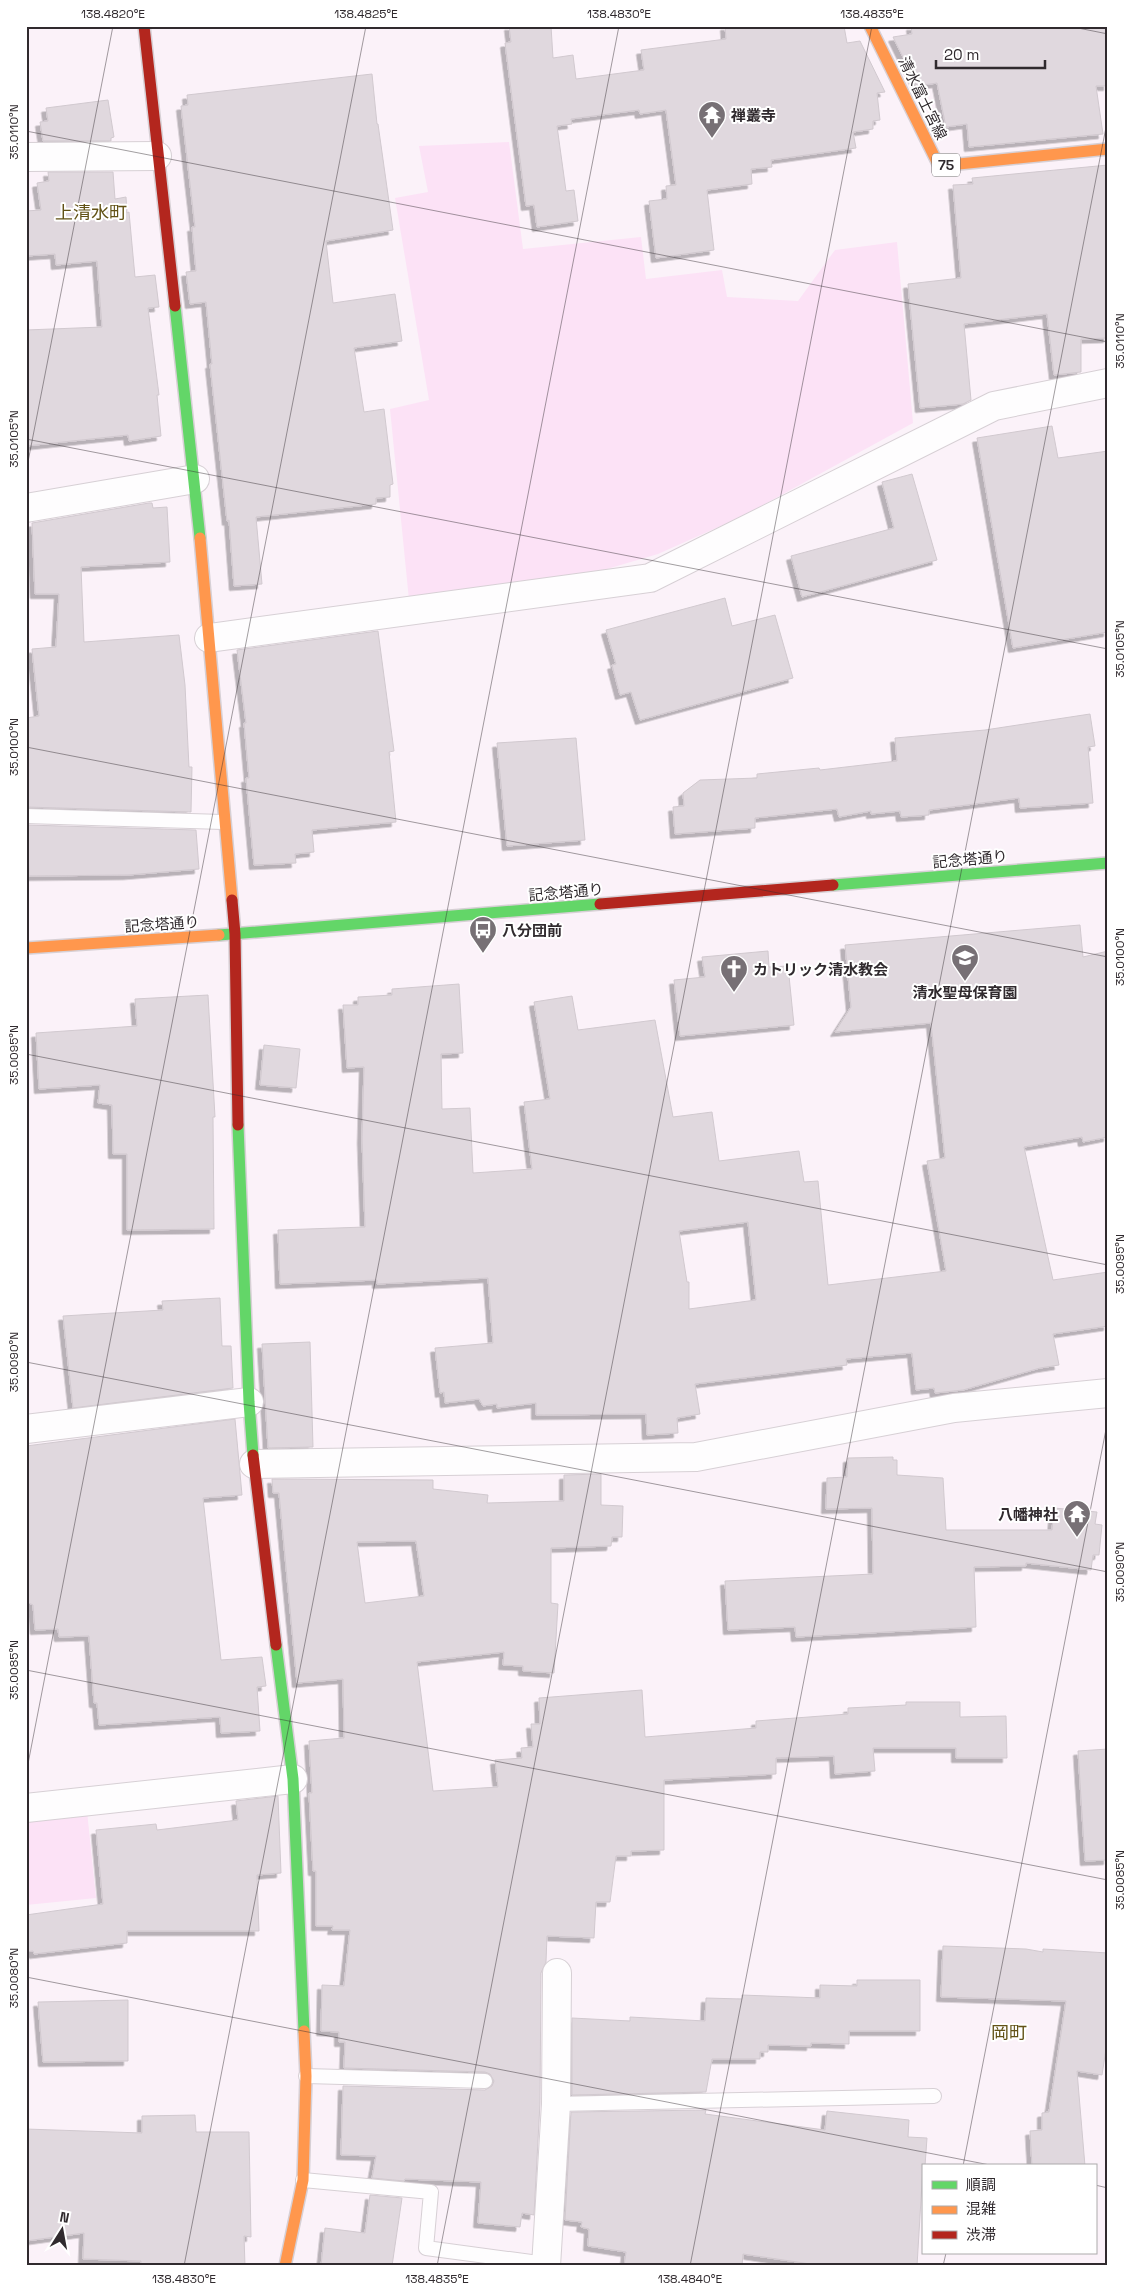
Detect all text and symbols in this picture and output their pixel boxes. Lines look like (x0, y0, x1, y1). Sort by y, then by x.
text: 138.4820°E (81, 6, 145, 22)
text: 138.4825°E (334, 6, 398, 22)
text: 138.4830°E (587, 6, 651, 22)
text: 138.4835°E (840, 6, 904, 22)
scale bar (936, 38, 1045, 70)
text: 20 m (944, 45, 979, 64)
street label: 清水富士宮線 (895, 53, 951, 143)
temple icon: 禅叢寺 (697, 100, 727, 139)
text: 35.0110°N (6, 104, 22, 160)
place label: 禅叢寺 (730, 106, 776, 125)
road number: 75 (932, 154, 960, 176)
district label: 上清水町 (55, 201, 127, 224)
text: 35.0110°N (1112, 313, 1128, 369)
text: 35.0105°N (6, 410, 22, 468)
text: 35.0105°N (1112, 620, 1128, 678)
text: 35.0100°N (6, 718, 22, 776)
street label: 記念塔通り (932, 846, 1008, 872)
street label: 記念塔通り (528, 879, 604, 905)
street label: 記念塔通り (124, 912, 200, 936)
bus stop icon: 八分団前 (468, 915, 498, 954)
place label: 八分団前 (502, 921, 562, 940)
text: 35.0100°N (1112, 928, 1128, 986)
school or university icon: 清水聖母保育園 (950, 943, 980, 982)
church icon: カトリック清水教会 (719, 954, 749, 993)
place label: カトリック清水教会 (753, 960, 888, 979)
place label: 清水聖母保育園 (912, 983, 1018, 1002)
text: 35.0095°N (6, 1025, 22, 1085)
text: 35.0095°N (1112, 1234, 1128, 1294)
text: 35.0090°N (6, 1332, 22, 1392)
temple icon: 八幡神社 (1062, 1499, 1092, 1538)
place label: 八幡神社 (998, 1505, 1058, 1524)
text: 35.0090°N (1112, 1542, 1128, 1602)
text: 35.0085°N (6, 1640, 22, 1700)
text: 35.0085°N (1112, 1850, 1128, 1910)
text: 35.0080°N (6, 1948, 22, 2008)
district label: 岡町 (991, 2021, 1027, 2044)
legend (922, 2164, 1096, 2254)
text: 順調 (966, 2175, 996, 2194)
text: 混雑 (966, 2199, 996, 2218)
north arrow (38, 2204, 88, 2254)
text: N (58, 2208, 71, 2227)
text: 渋滞 (966, 2225, 996, 2244)
text: 138.4830°E (152, 2271, 216, 2287)
text: 138.4835°E (405, 2271, 469, 2287)
text: 138.4840°E (658, 2271, 722, 2287)

